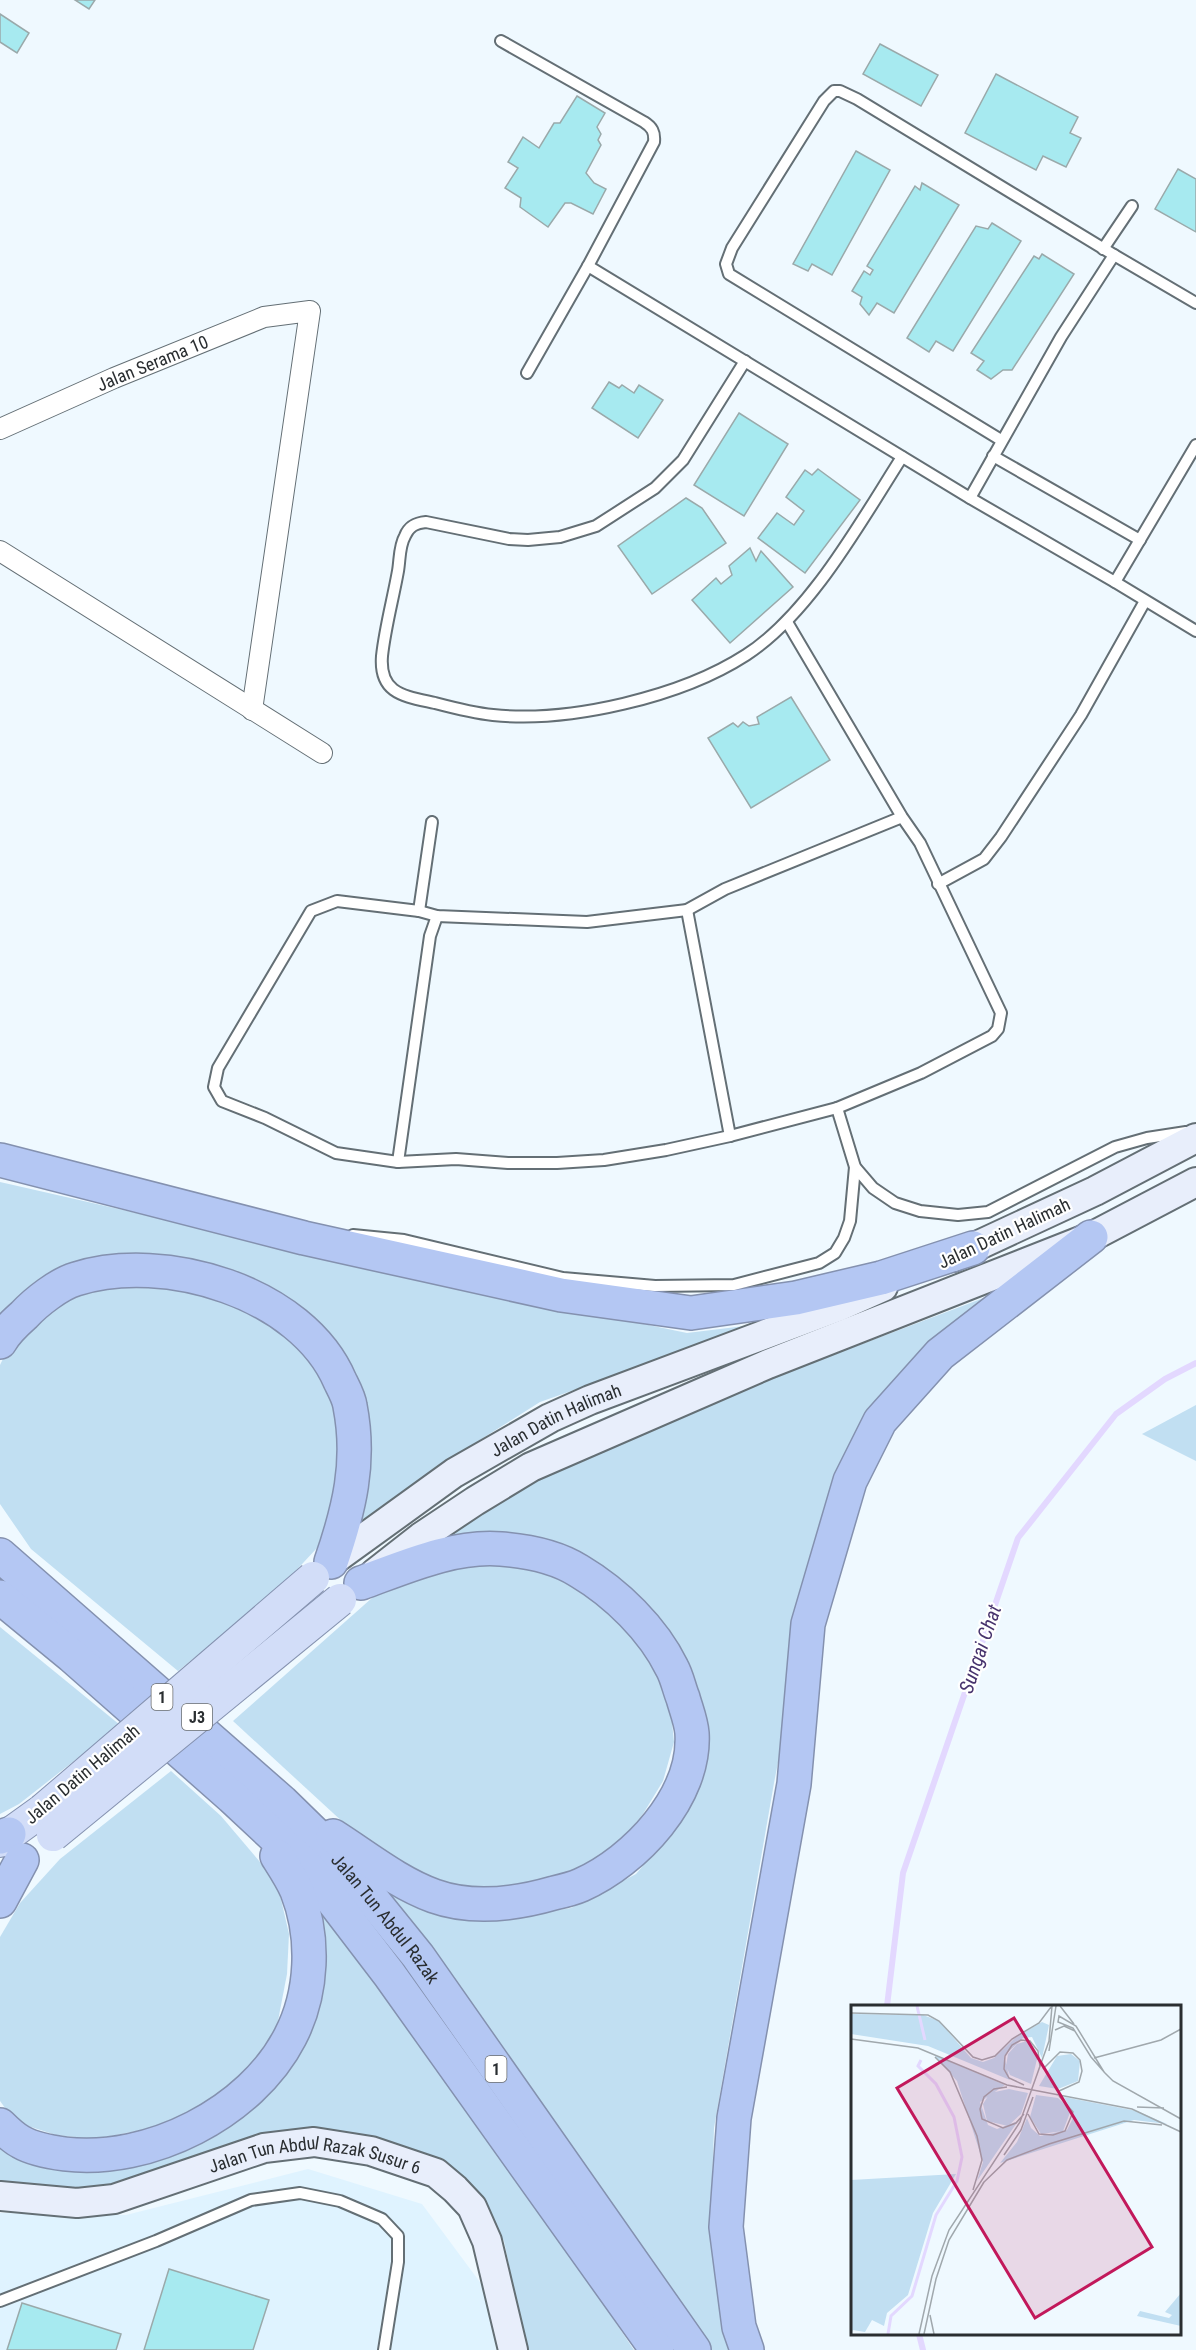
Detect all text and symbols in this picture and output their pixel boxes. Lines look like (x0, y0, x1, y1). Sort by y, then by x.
street label: Jalan Serama 10 (93, 330, 211, 395)
street label: Jalan Datin Halimah (935, 1193, 1073, 1273)
street label: Jalan Datin Halimah (487, 1379, 624, 1460)
water label: Sungai Chat (954, 1601, 1006, 1696)
road number: 1 (152, 1684, 172, 1710)
road number: J3 (182, 1704, 212, 1730)
street label: Jalan Datin Halimah (20, 1720, 144, 1828)
street label: Jalan Tun Abdul Razak (327, 1849, 444, 1987)
inset map (851, 2005, 1181, 2335)
road number: 1 (486, 2056, 506, 2082)
text: Jalan Tun Abdul Razak Susur 6 (206, 2131, 424, 2178)
street label: Jalan Tun Abdul Razak Susur 6 (206, 2159, 424, 2181)

